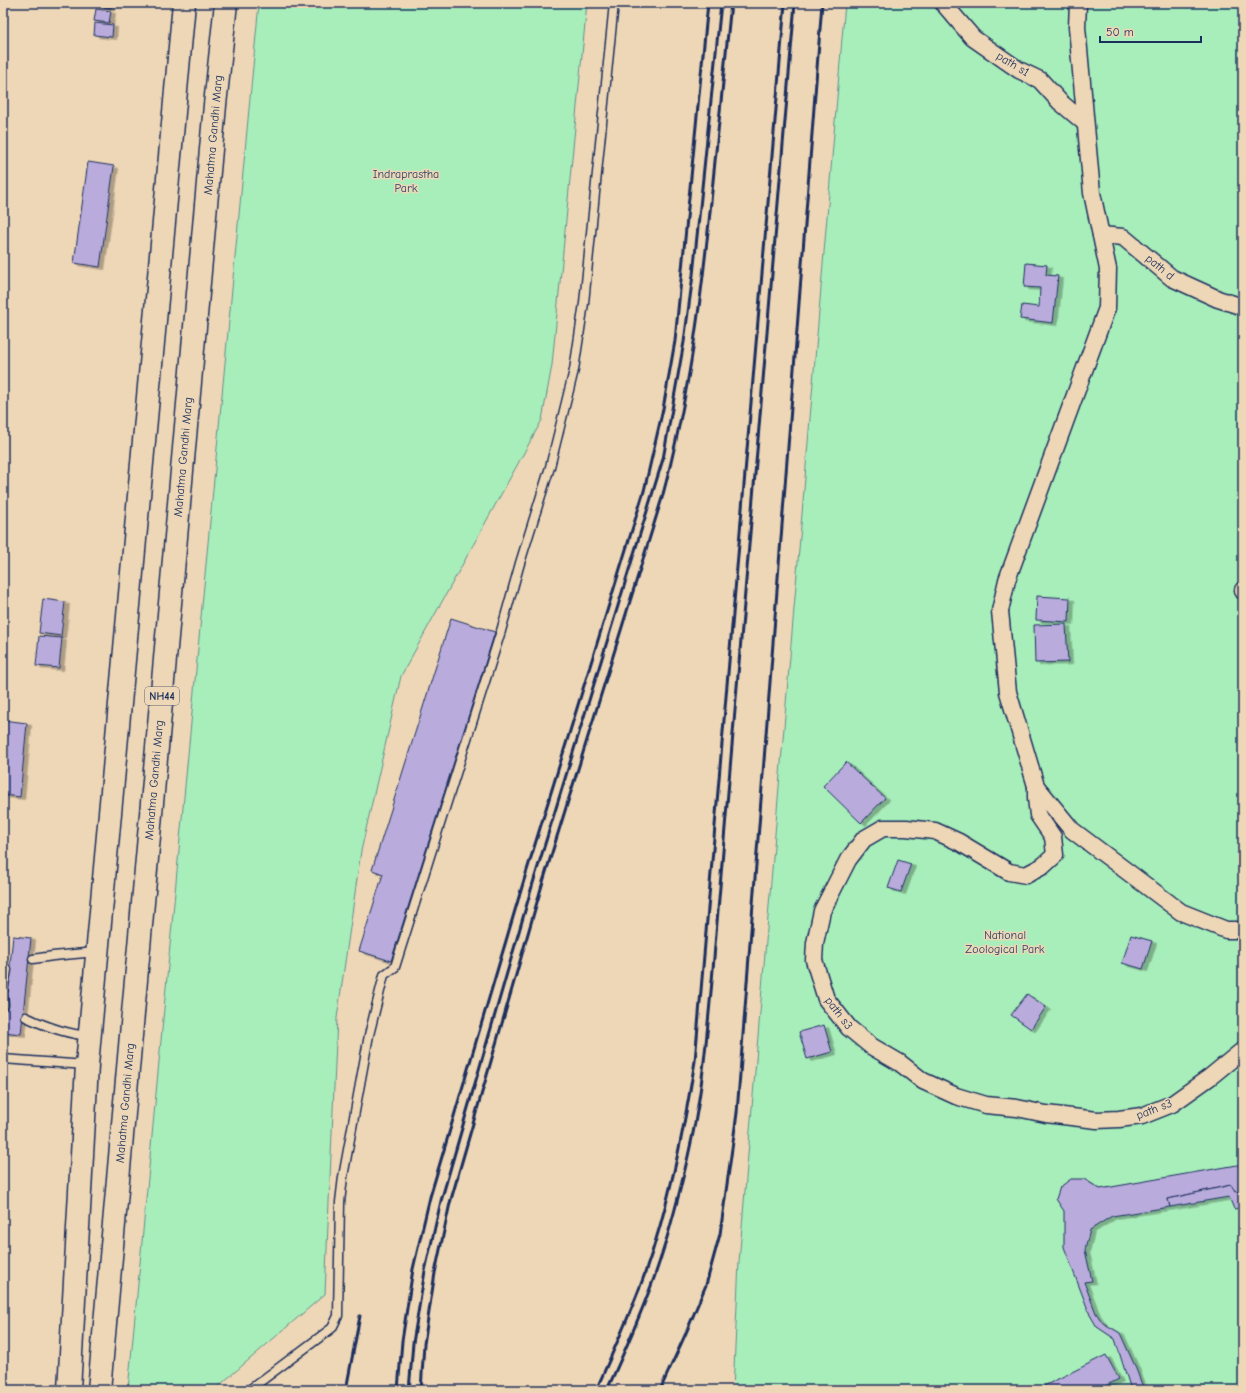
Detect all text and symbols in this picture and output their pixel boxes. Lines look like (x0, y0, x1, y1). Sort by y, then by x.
scale bar (1100, 18, 1201, 44)
text: 50 m (1106, 25, 1134, 39)
street label: path s1 (994, 49, 1032, 79)
street label: Mahatma Gandhi Marg (201, 74, 225, 196)
park label: Indraprastha Park (373, 167, 439, 195)
street label: path d (1143, 251, 1177, 283)
street label: Mahatma Gandhi Marg (171, 396, 195, 518)
road number: NH44 (145, 687, 179, 705)
street label: Mahatma Gandhi Marg (142, 719, 166, 841)
park label: National Zoological Park (965, 928, 1045, 956)
street label: path s3 (822, 994, 856, 1032)
street label: Mahatma Gandhi Marg (113, 1042, 137, 1164)
street label: path s3 (1134, 1096, 1174, 1122)

